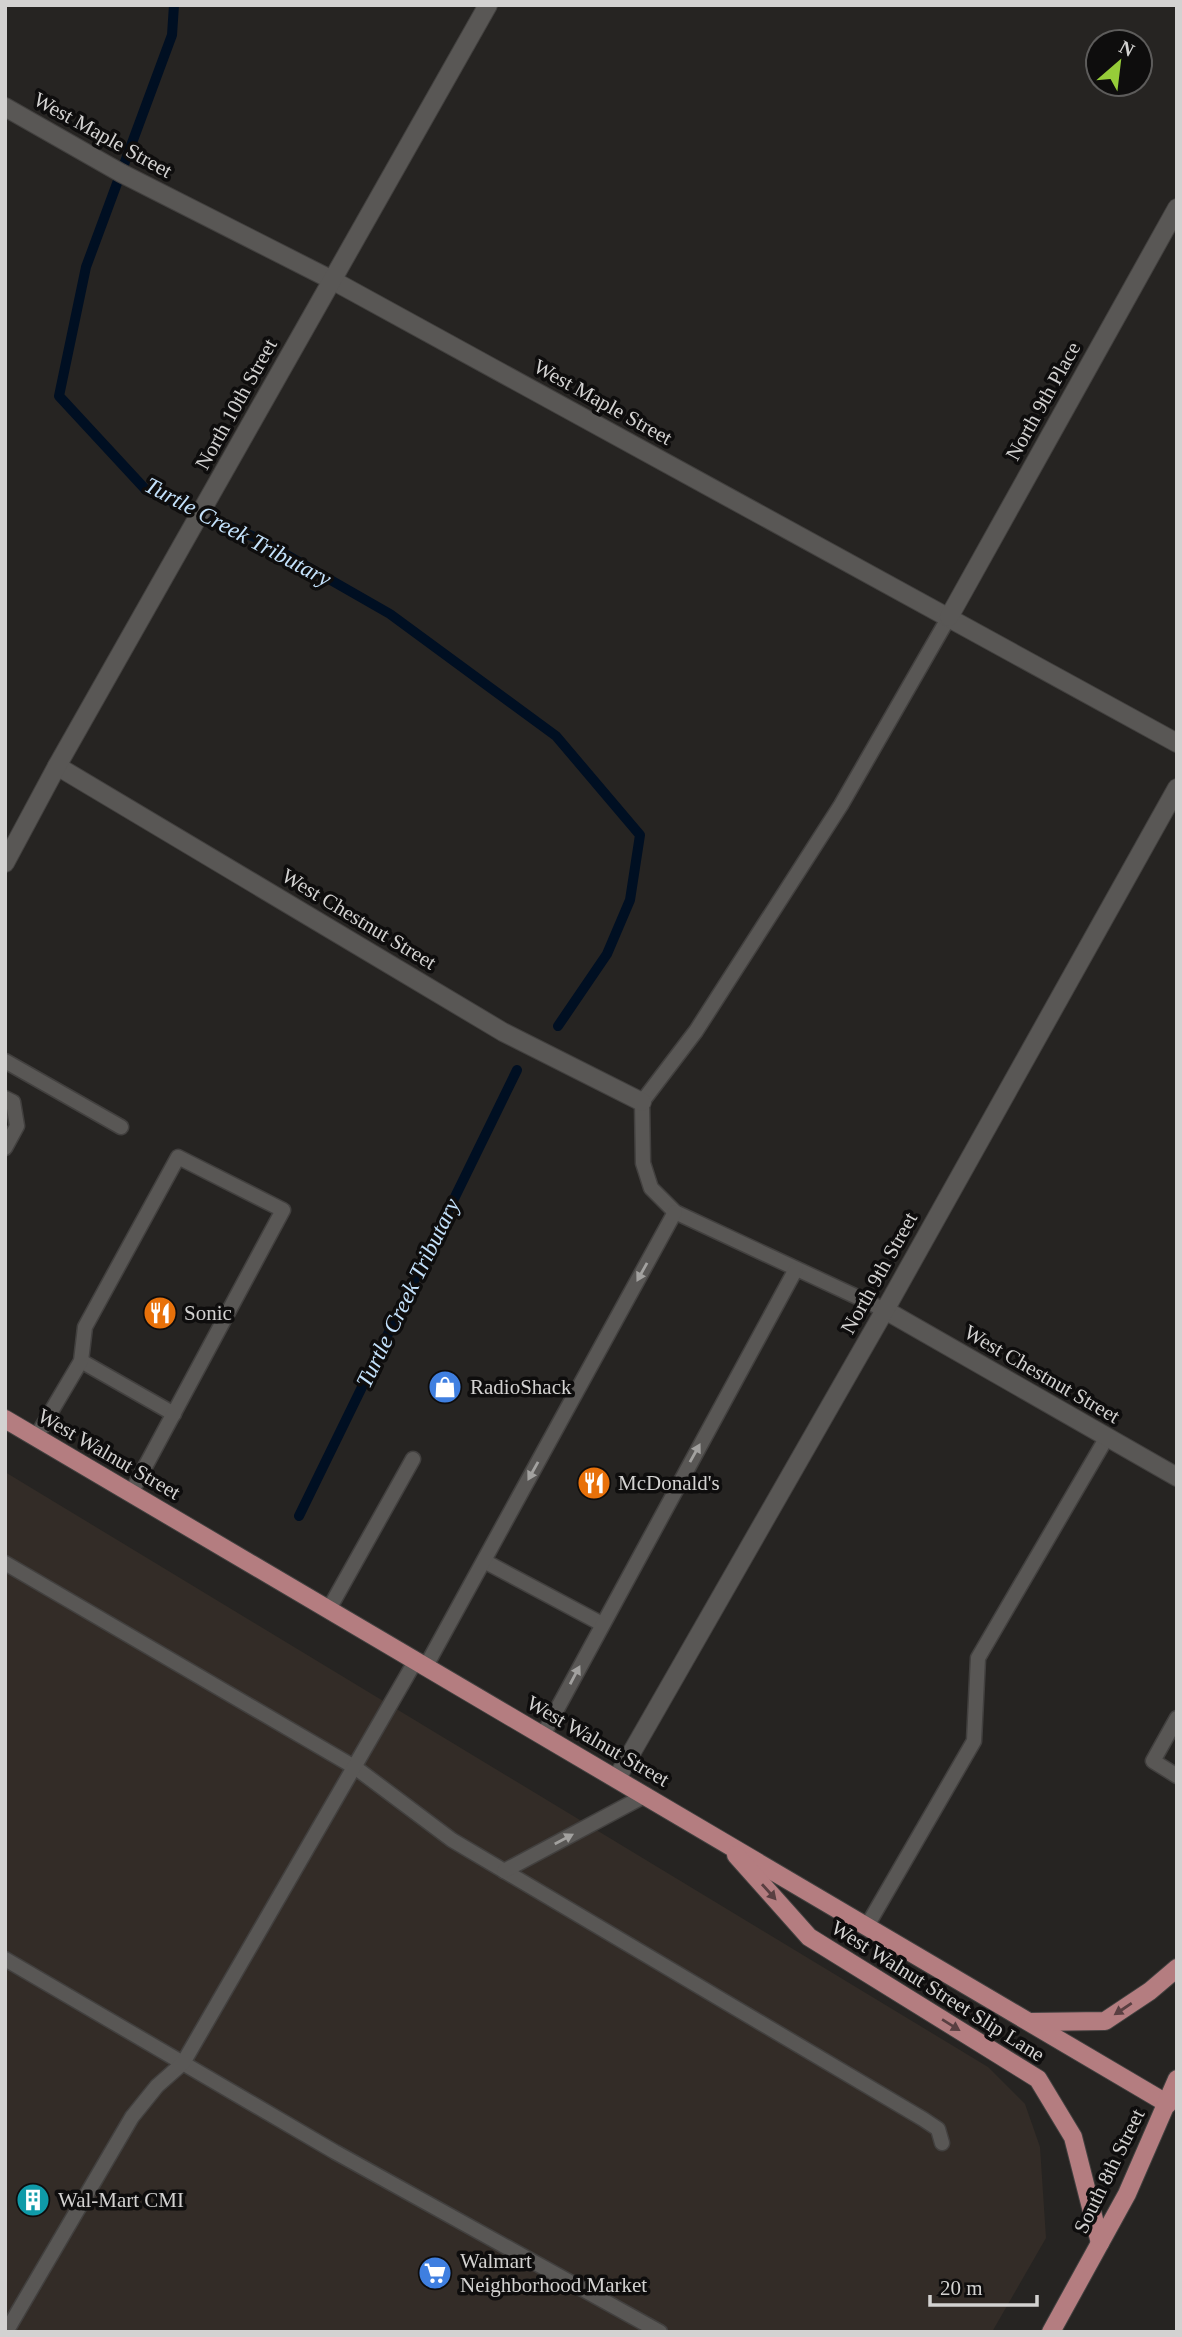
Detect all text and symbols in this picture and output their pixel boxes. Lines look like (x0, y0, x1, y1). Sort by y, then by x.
north arrow (1084, 28, 1154, 98)
text: N (1116, 36, 1138, 61)
street label: West Maple Street (30, 87, 177, 183)
street label: North 10th Street (190, 334, 282, 474)
street label: North 9th Place (1001, 338, 1085, 464)
street label: West Maple Street (530, 354, 677, 450)
water label: Turtle Creek Tributary (141, 472, 336, 592)
street label: West Chestnut Street (278, 863, 441, 975)
water label: Turtle Creek Tributary (351, 1194, 465, 1392)
street label: North 9th Street (836, 1208, 922, 1338)
one-way arrow (636, 1262, 648, 1281)
restaurant icon: Sonic (141, 1294, 179, 1332)
place label: Sonic (184, 1301, 232, 1325)
street label: West Chestnut Street (960, 1320, 1124, 1428)
shop icon: RadioShack (426, 1368, 464, 1406)
place label: RadioShack (470, 1375, 572, 1399)
street label: West Walnut Street (33, 1403, 185, 1505)
one-way arrow (689, 1443, 701, 1463)
one-way arrow (527, 1461, 538, 1481)
restaurant icon: McDonald's (575, 1464, 613, 1502)
place label: McDonald's (618, 1471, 720, 1495)
one-way arrow (569, 1665, 581, 1685)
street label: West Walnut Street (522, 1690, 674, 1792)
one-way arrow (555, 1833, 574, 1845)
one-way arrow (761, 1883, 777, 1901)
street label: West Walnut Street Slip Lane (827, 1915, 1049, 2067)
one-way arrow (1113, 2002, 1132, 2015)
one-way arrow (942, 2019, 961, 2032)
street label: South 8th Street (1069, 2105, 1150, 2237)
building icon: Wal-Mart CMI (14, 2181, 52, 2219)
place label: Wal-Mart CMI (58, 2188, 184, 2212)
place label: Walmart Neighborhood Market (460, 2249, 647, 2297)
supermarket icon: Walmart Neighborhood Market (416, 2254, 454, 2292)
scale bar (930, 2264, 1037, 2308)
text: 20 m (940, 2276, 983, 2300)

